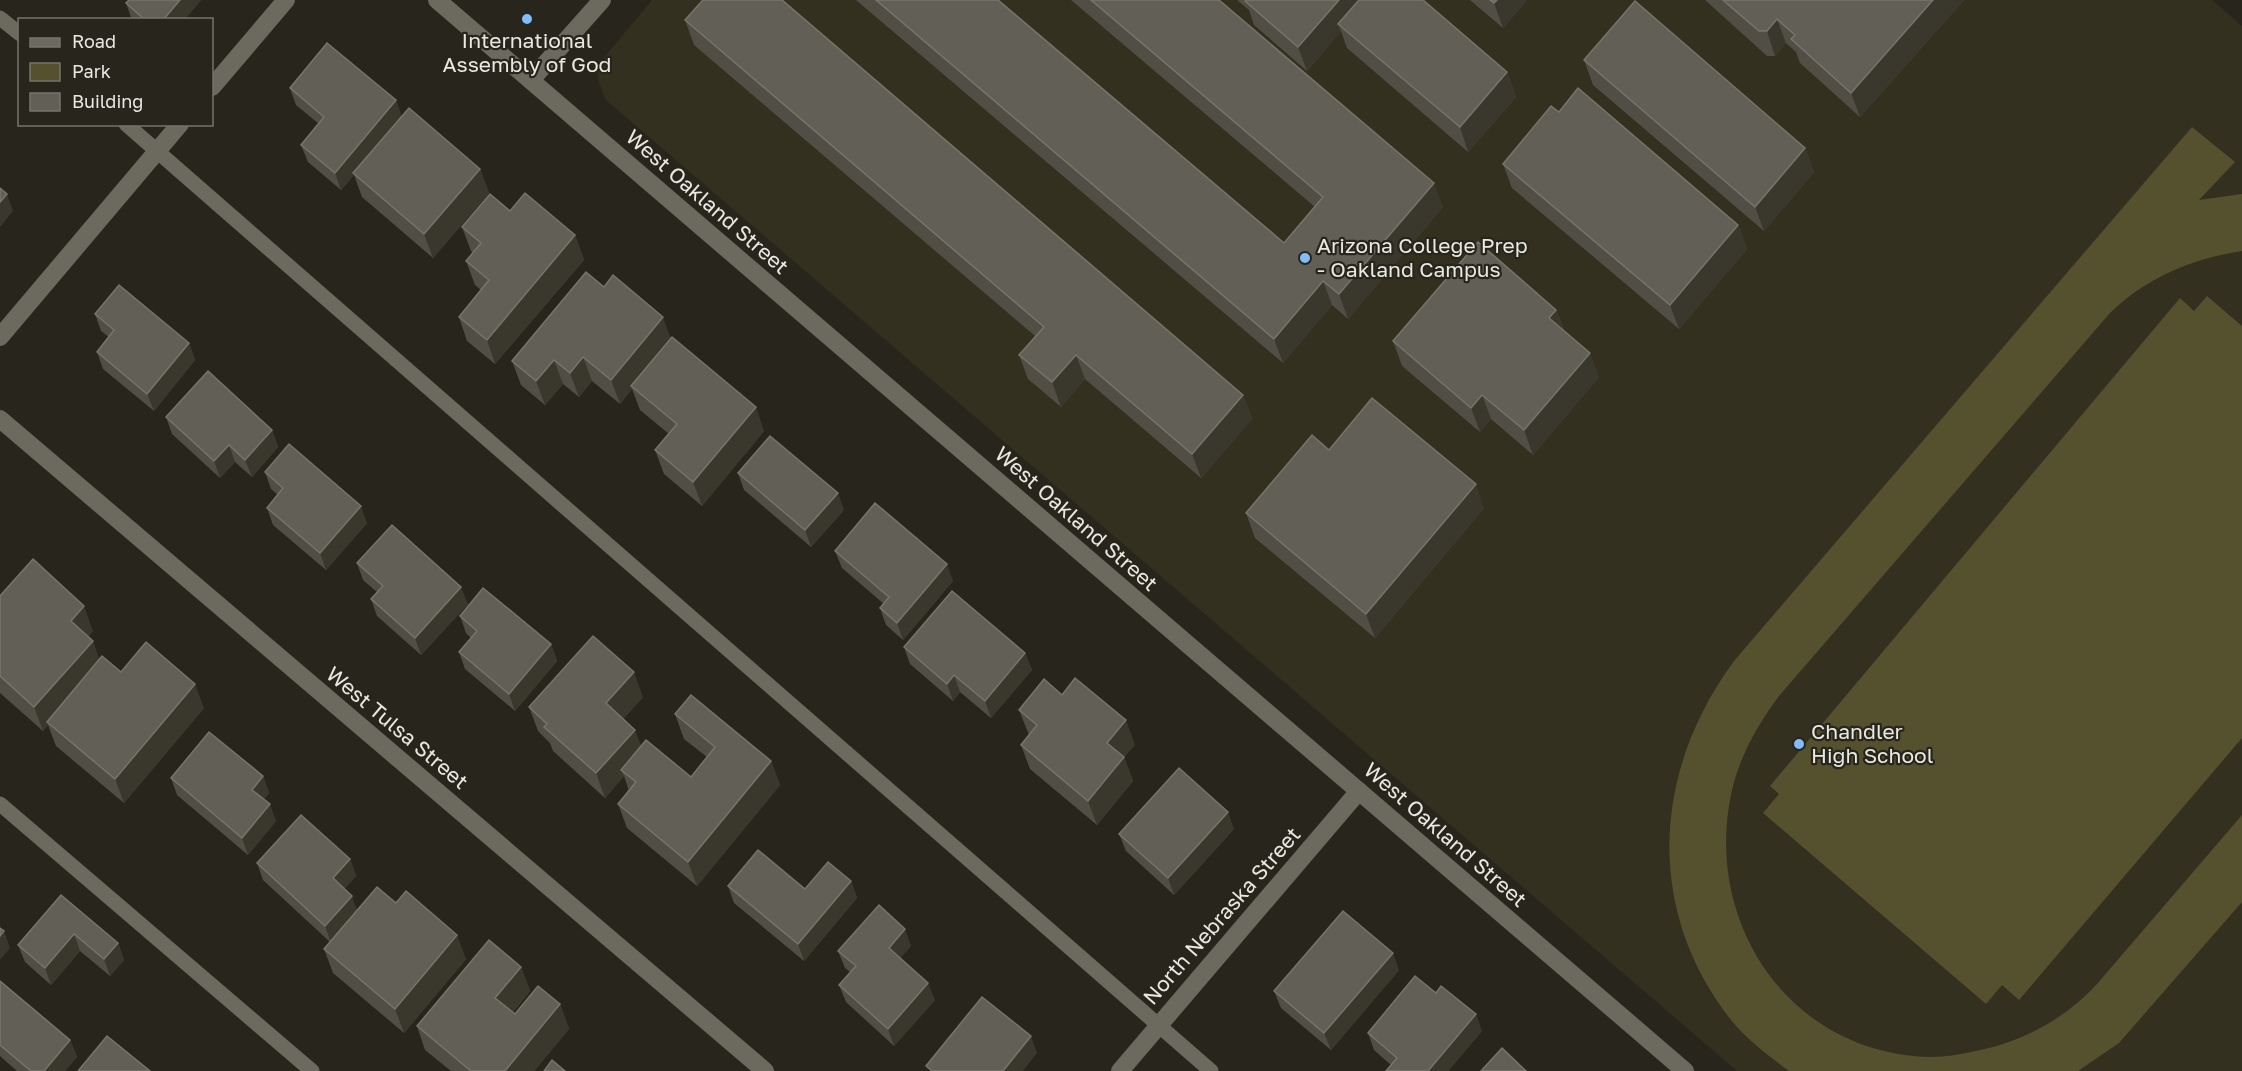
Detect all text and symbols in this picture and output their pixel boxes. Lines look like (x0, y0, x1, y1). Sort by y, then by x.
marker: International Assembly of God (520, 12, 534, 26)
legend (18, 18, 213, 126)
place label: International Assembly of God (443, 27, 611, 77)
text: Road (72, 30, 116, 52)
text: Park (72, 60, 111, 82)
text: Building (72, 90, 143, 112)
street label: West Oakland Street (621, 123, 794, 279)
place label: Arizona College Prep - Oakland Campus (1317, 232, 1528, 282)
marker: Arizona College Prep - Oakland Campus (1298, 251, 1312, 265)
street label: West Oakland Street (990, 440, 1163, 596)
street label: West Tulsa Street (321, 660, 474, 794)
place label: Chandler High School (1811, 718, 1933, 768)
marker: Chandler High School (1792, 737, 1806, 751)
street label: West Oakland Street (1359, 756, 1532, 912)
street label: North Nebraska Street (1137, 821, 1305, 1009)

